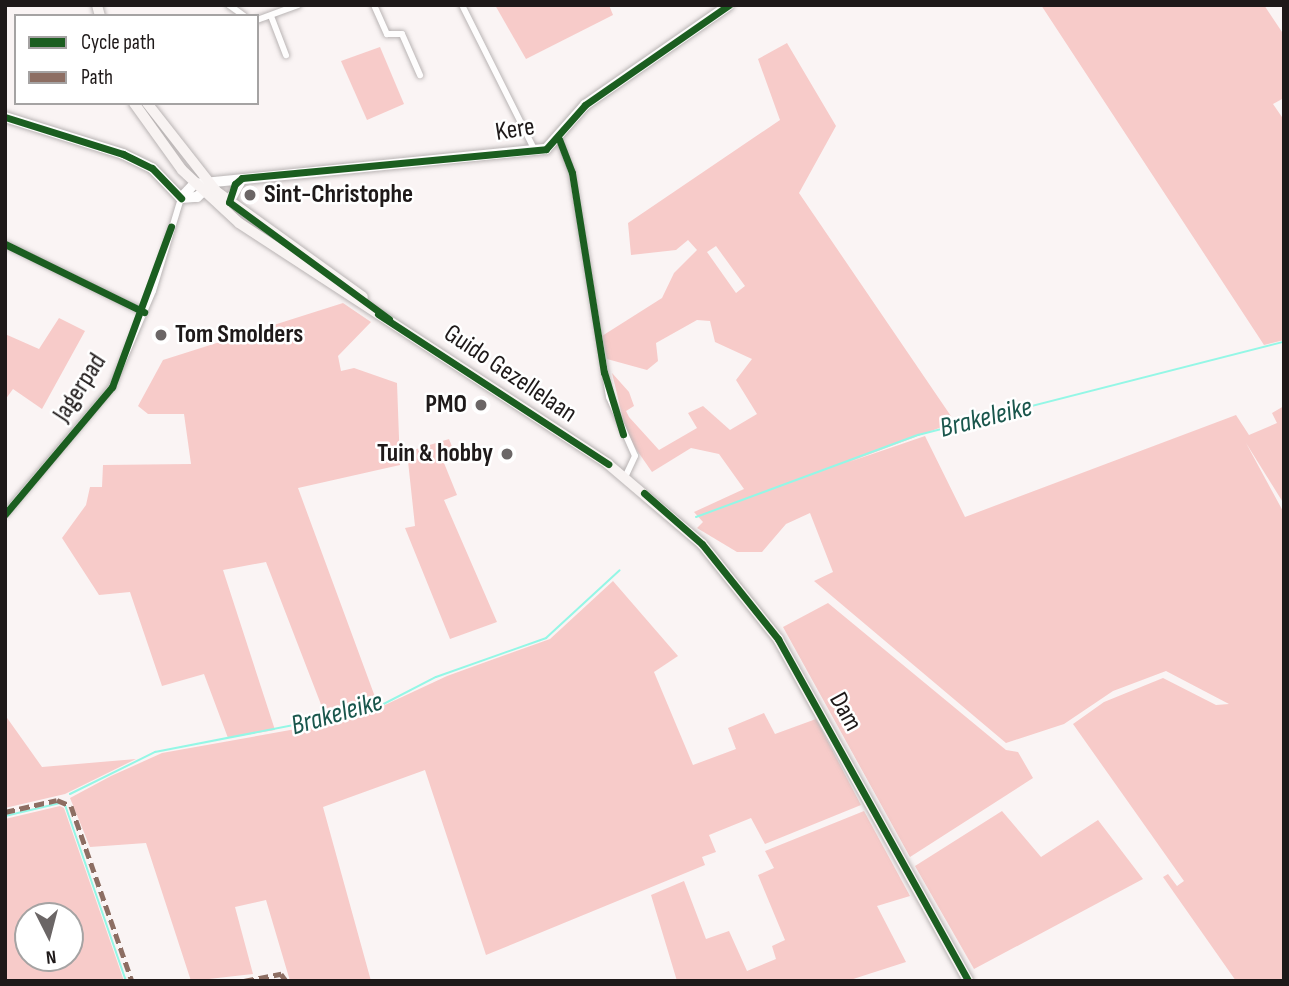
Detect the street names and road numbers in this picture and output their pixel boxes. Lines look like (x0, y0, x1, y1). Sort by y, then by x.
street label: Kere (493, 112, 537, 148)
street label: Guido Gezellelaan (438, 318, 582, 430)
street label: Jagerpad (46, 348, 114, 428)
street label: Dam (822, 687, 868, 737)

